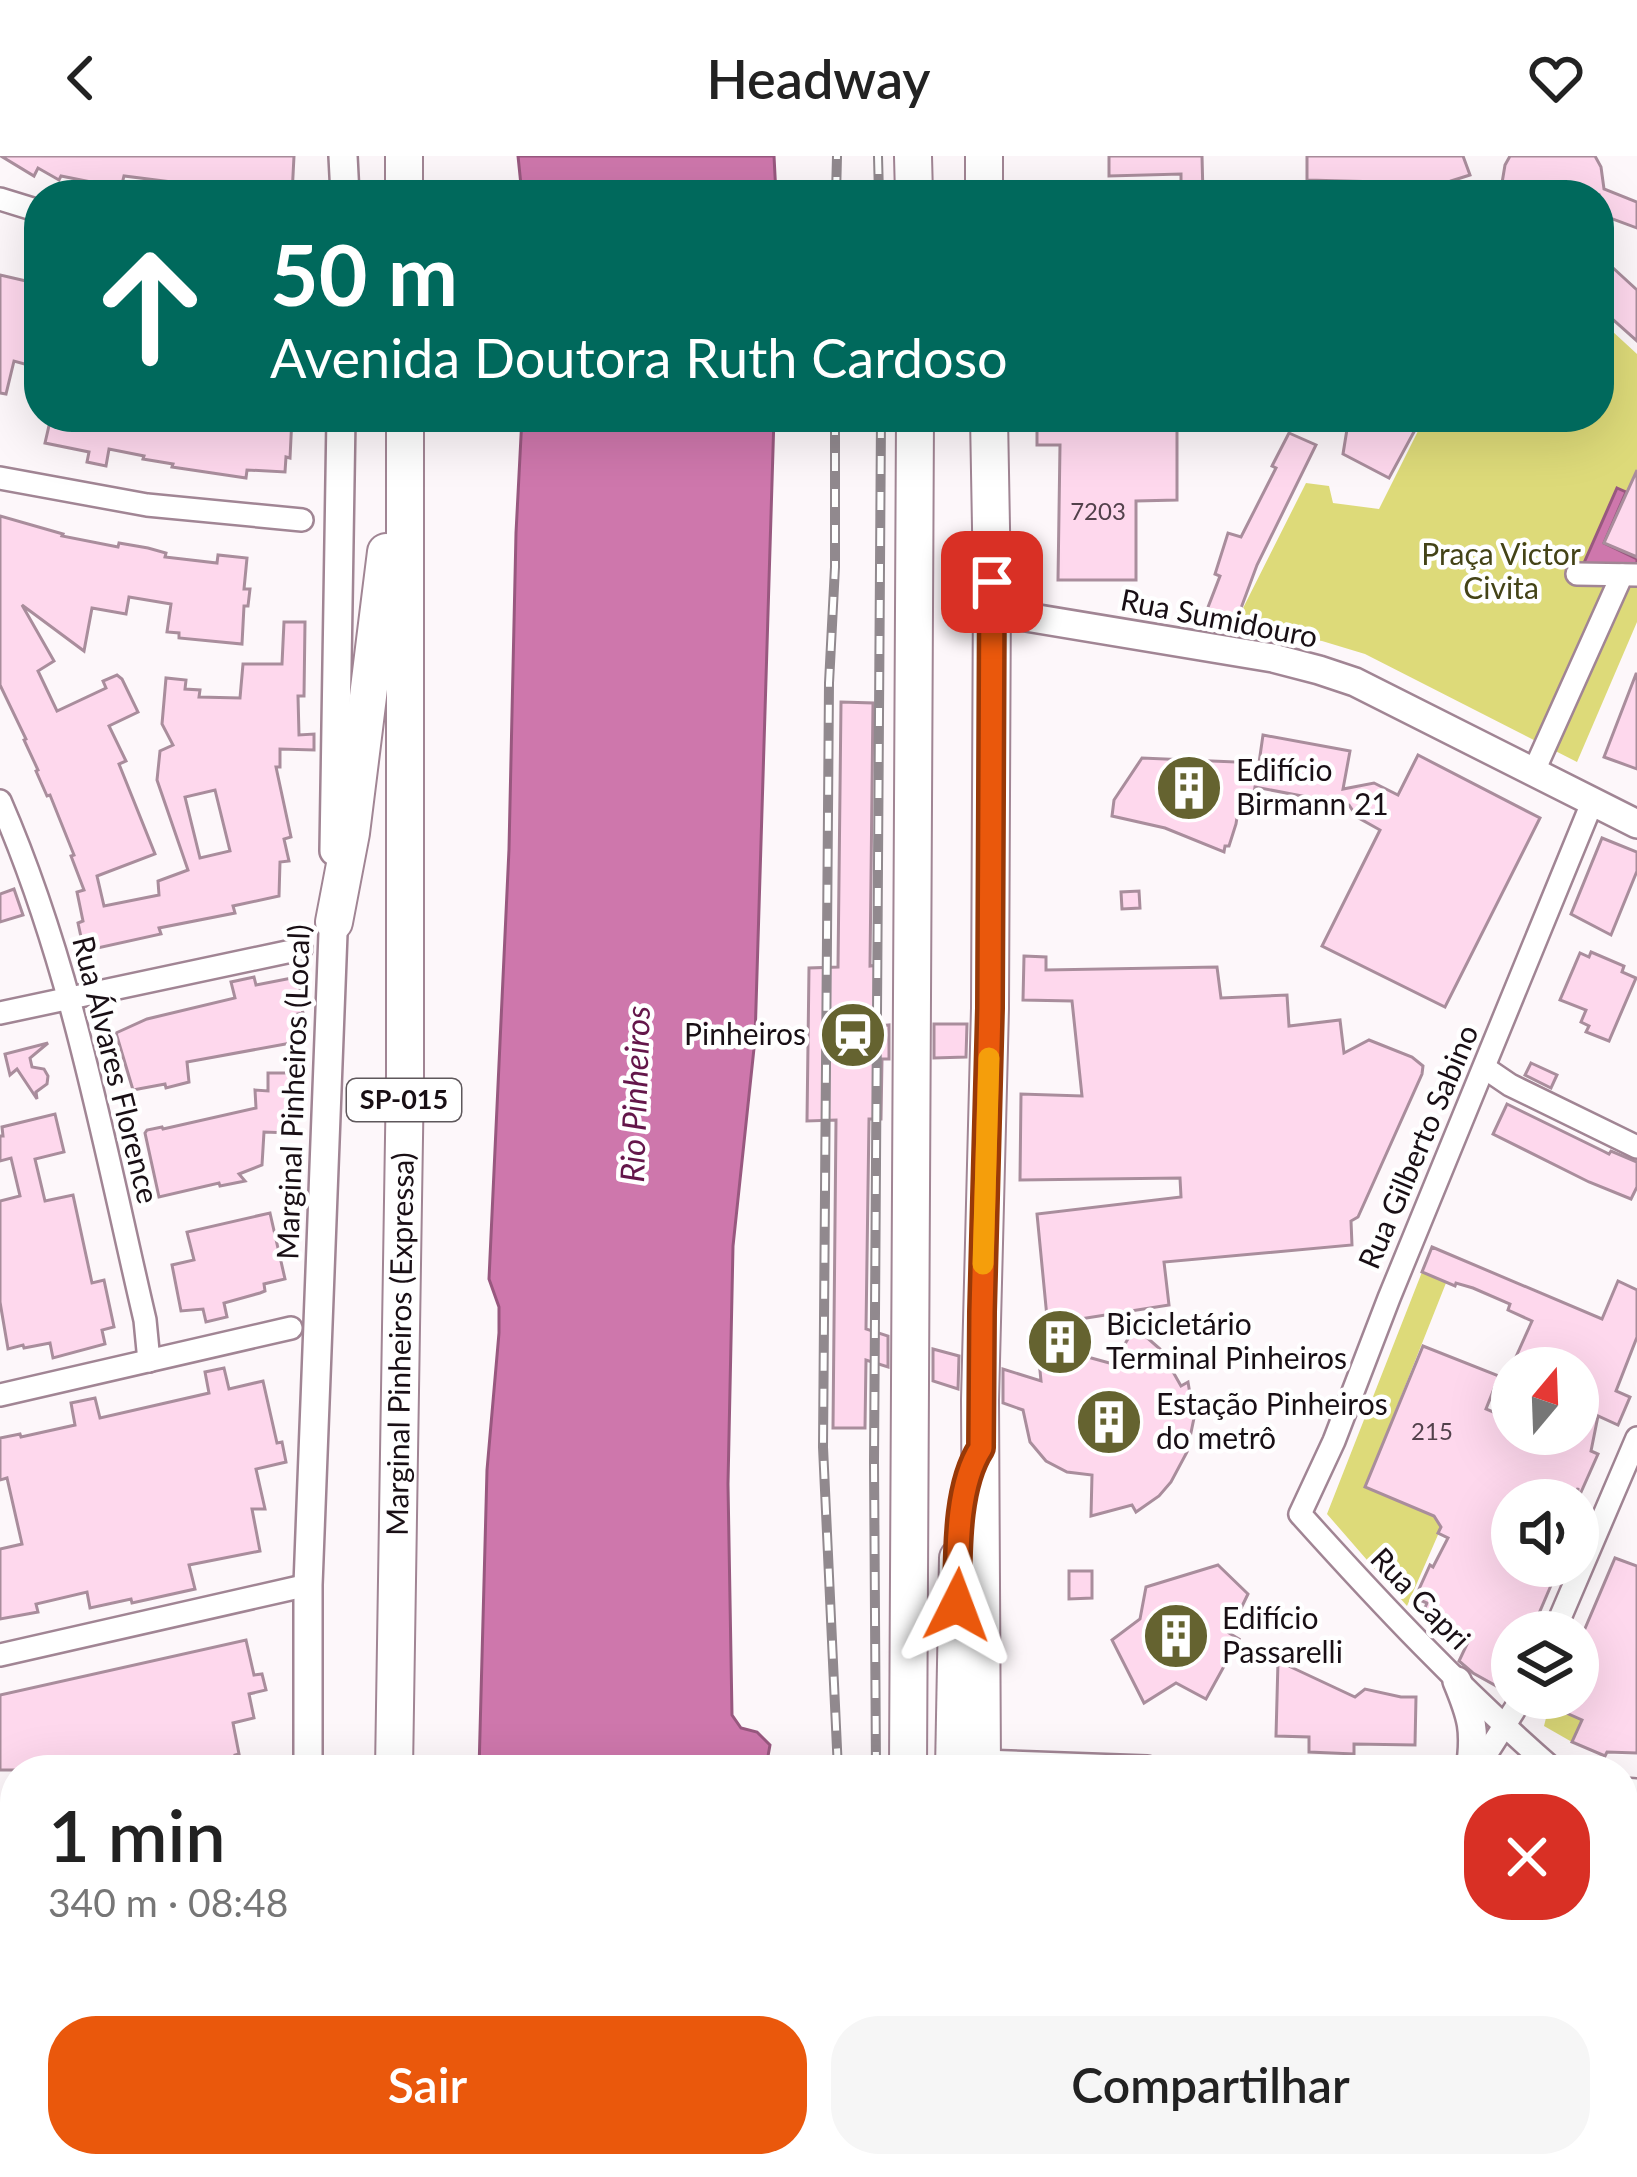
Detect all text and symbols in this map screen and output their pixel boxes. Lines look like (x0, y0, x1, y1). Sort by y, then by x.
icon: back (48, 45, 114, 111)
icon: heart (1523, 45, 1589, 111)
text: Headway (706, 46, 931, 111)
text: 50 m (270, 223, 458, 324)
icon: ahead (72, 228, 228, 384)
text: Avenida Doutora Ruth Cardoso (270, 325, 1008, 390)
house number: 7203 (1070, 496, 1126, 525)
pin (941, 531, 1043, 633)
park label: Praça Victor Civita (1421, 535, 1581, 605)
icon: arrive (959, 549, 1025, 615)
street label: Rua Sumidouro (1118, 580, 1321, 654)
place label: Edifício Birmann 21 (1236, 751, 1389, 821)
building icon: Edifício Birmann 21 (1154, 753, 1224, 823)
street label: Marginal Pinheiros (Local) (268, 924, 316, 1260)
street label: Rua Álvares Florence (66, 932, 168, 1207)
station icon: Pinheiros (818, 1000, 888, 1070)
water label: Rio Pinheiros (611, 1005, 657, 1183)
place label: Pinheiros (684, 1015, 806, 1051)
street label: Rua Gilberto Sabino (1350, 1019, 1485, 1273)
road number: SP-015 (347, 1079, 461, 1121)
street label: Marginal Pinheiros (Expressa) (378, 1152, 420, 1536)
place label: Bicicletário Terminal Pinheiros (1106, 1305, 1347, 1375)
building icon: Bicicletário Terminal Pinheiros (1025, 1307, 1095, 1377)
north arrow (1491, 1347, 1599, 1455)
map controls (1491, 1347, 1599, 1719)
place label: Estação Pinheiros do metrô (1156, 1385, 1388, 1455)
building icon: Estação Pinheiros do metrô (1074, 1387, 1144, 1457)
house number: 215 (1411, 1416, 1453, 1445)
button: sound (1491, 1479, 1599, 1587)
street label: Rua Capri (1364, 1539, 1479, 1656)
position arrow (894, 1542, 1020, 1668)
place label: Edifício Passarelli (1222, 1599, 1343, 1669)
building icon: Edifício Passarelli (1141, 1601, 1211, 1671)
button: layers (1491, 1611, 1599, 1719)
text: 1 min (48, 1791, 226, 1877)
button: close (1464, 1794, 1590, 1920)
text: 340 m · 08:48 (48, 1879, 288, 1925)
button: Sair (48, 2016, 807, 2154)
button: Compartilhar (831, 2016, 1590, 2154)

